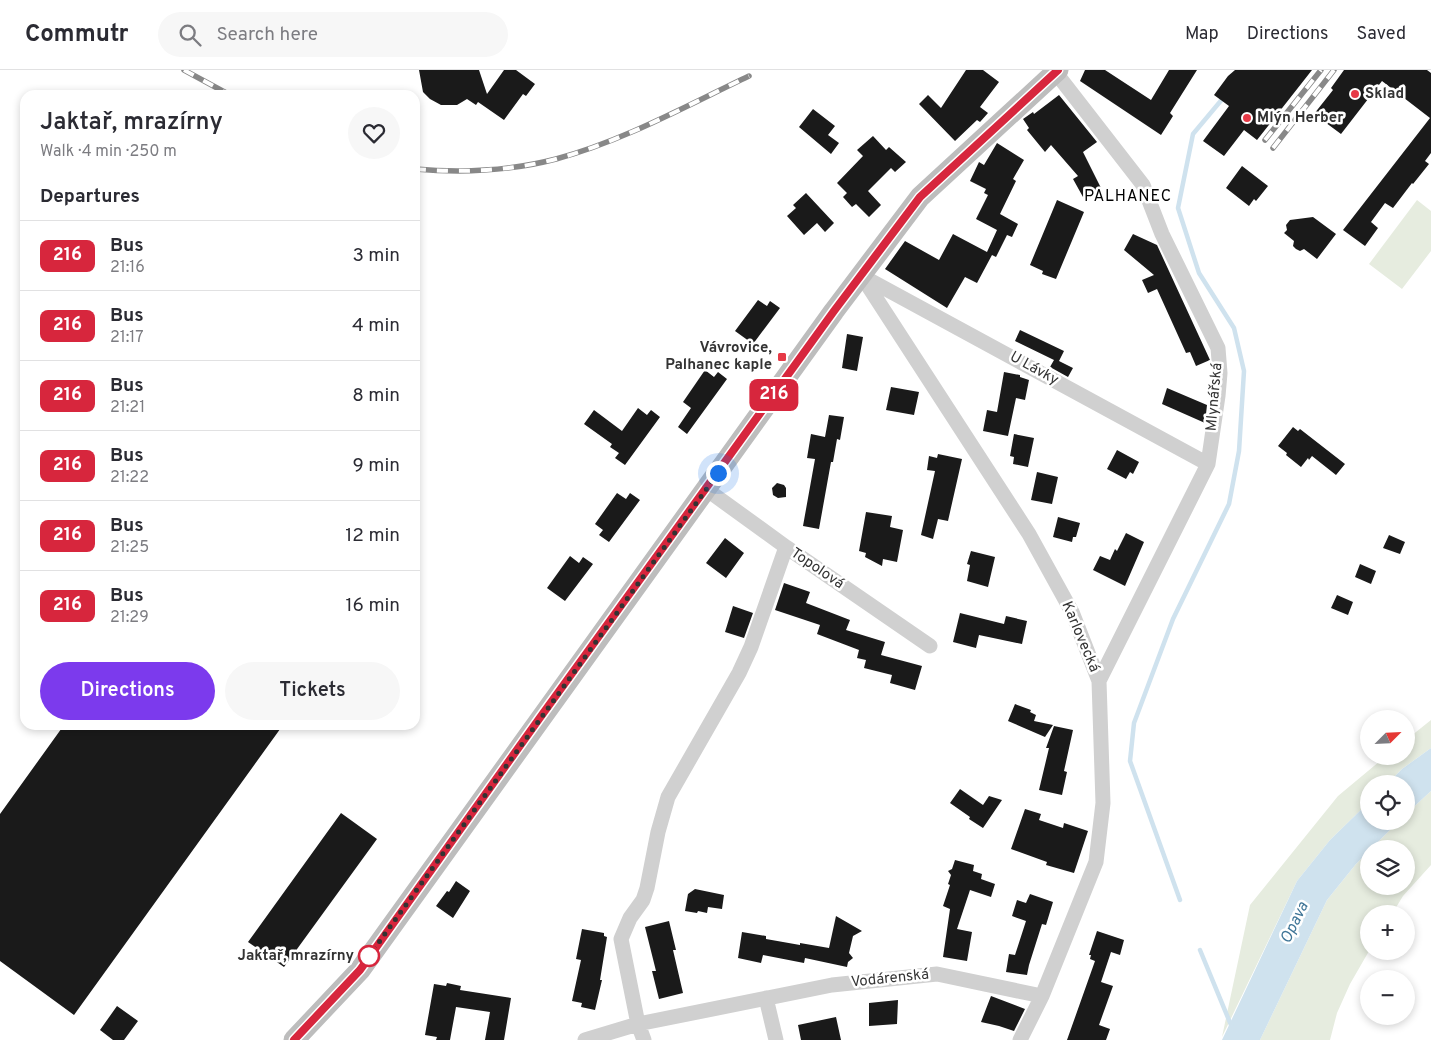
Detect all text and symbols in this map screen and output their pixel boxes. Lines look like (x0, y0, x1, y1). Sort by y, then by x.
search box (158, 12, 508, 57)
text: Commutr (25, 20, 128, 50)
icon: search (176, 21, 204, 49)
text: Search here (216, 23, 318, 47)
text: Map (1185, 23, 1219, 46)
text: Directions (1247, 23, 1329, 46)
text: Saved (1357, 23, 1406, 46)
place label: Sklad (1365, 85, 1404, 104)
marker: Sklad (1349, 88, 1361, 100)
button: heart (348, 107, 400, 159)
text: Jaktař, mrazírny (40, 108, 223, 138)
place label: Mlýn Herber (1257, 109, 1344, 128)
marker: Mlýn Herber (1241, 112, 1253, 124)
text: Walk · 4 min · 250 m (40, 142, 177, 162)
text: Departures (40, 185, 140, 209)
district label: PALHANEC (1084, 187, 1172, 207)
text: Bus (110, 234, 144, 258)
text: 216 (53, 244, 82, 267)
text: 3 min (352, 244, 400, 268)
text: 21:16 (110, 258, 145, 278)
text: Bus (110, 304, 144, 328)
text: 216 (53, 314, 82, 337)
text: 4 min (352, 314, 400, 338)
text: 21:17 (110, 328, 144, 348)
place label: Vávrovice, Palhanec kaple (665, 339, 772, 375)
street label: U Lávky (1006, 348, 1062, 390)
marker: Vávrovice, Palhanec kaple (776, 351, 788, 363)
street label: Mlynářská (1203, 362, 1227, 432)
text: Bus (110, 374, 144, 398)
line badge: 216 (745, 379, 803, 411)
text: 216 (759, 383, 789, 406)
text: 216 (53, 384, 82, 407)
text: 8 min (352, 384, 400, 408)
text: 21:21 (110, 398, 145, 418)
text: Bus (110, 444, 144, 468)
text: 216 (53, 454, 82, 477)
text: 9 min (353, 454, 400, 478)
your location (706, 461, 731, 486)
text: 21:22 (110, 468, 149, 488)
text: Bus (110, 514, 144, 538)
text: 216 (53, 524, 82, 547)
text: 12 min (345, 524, 400, 548)
text: 21:25 (110, 538, 149, 558)
street label: Topolová (787, 544, 848, 594)
text: Bus (110, 584, 144, 608)
text: 216 (53, 594, 82, 617)
text: 16 min (345, 594, 400, 618)
street label: Karlovecká (1057, 599, 1103, 675)
text: 21:29 (110, 608, 149, 628)
button: Directions (40, 662, 215, 720)
button: Tickets (225, 662, 400, 720)
north arrow (1360, 710, 1415, 765)
map controls (1360, 710, 1415, 1025)
button: locate (1360, 775, 1415, 830)
button: layers (1360, 840, 1415, 895)
water label: Opava (1276, 898, 1314, 947)
button: + (1360, 905, 1415, 960)
marker: Jaktař, mrazírny (358, 945, 380, 967)
place label: Jaktař, mrazírny (238, 947, 354, 966)
street label: Vodárenská (850, 965, 930, 993)
button: − (1360, 970, 1415, 1025)

